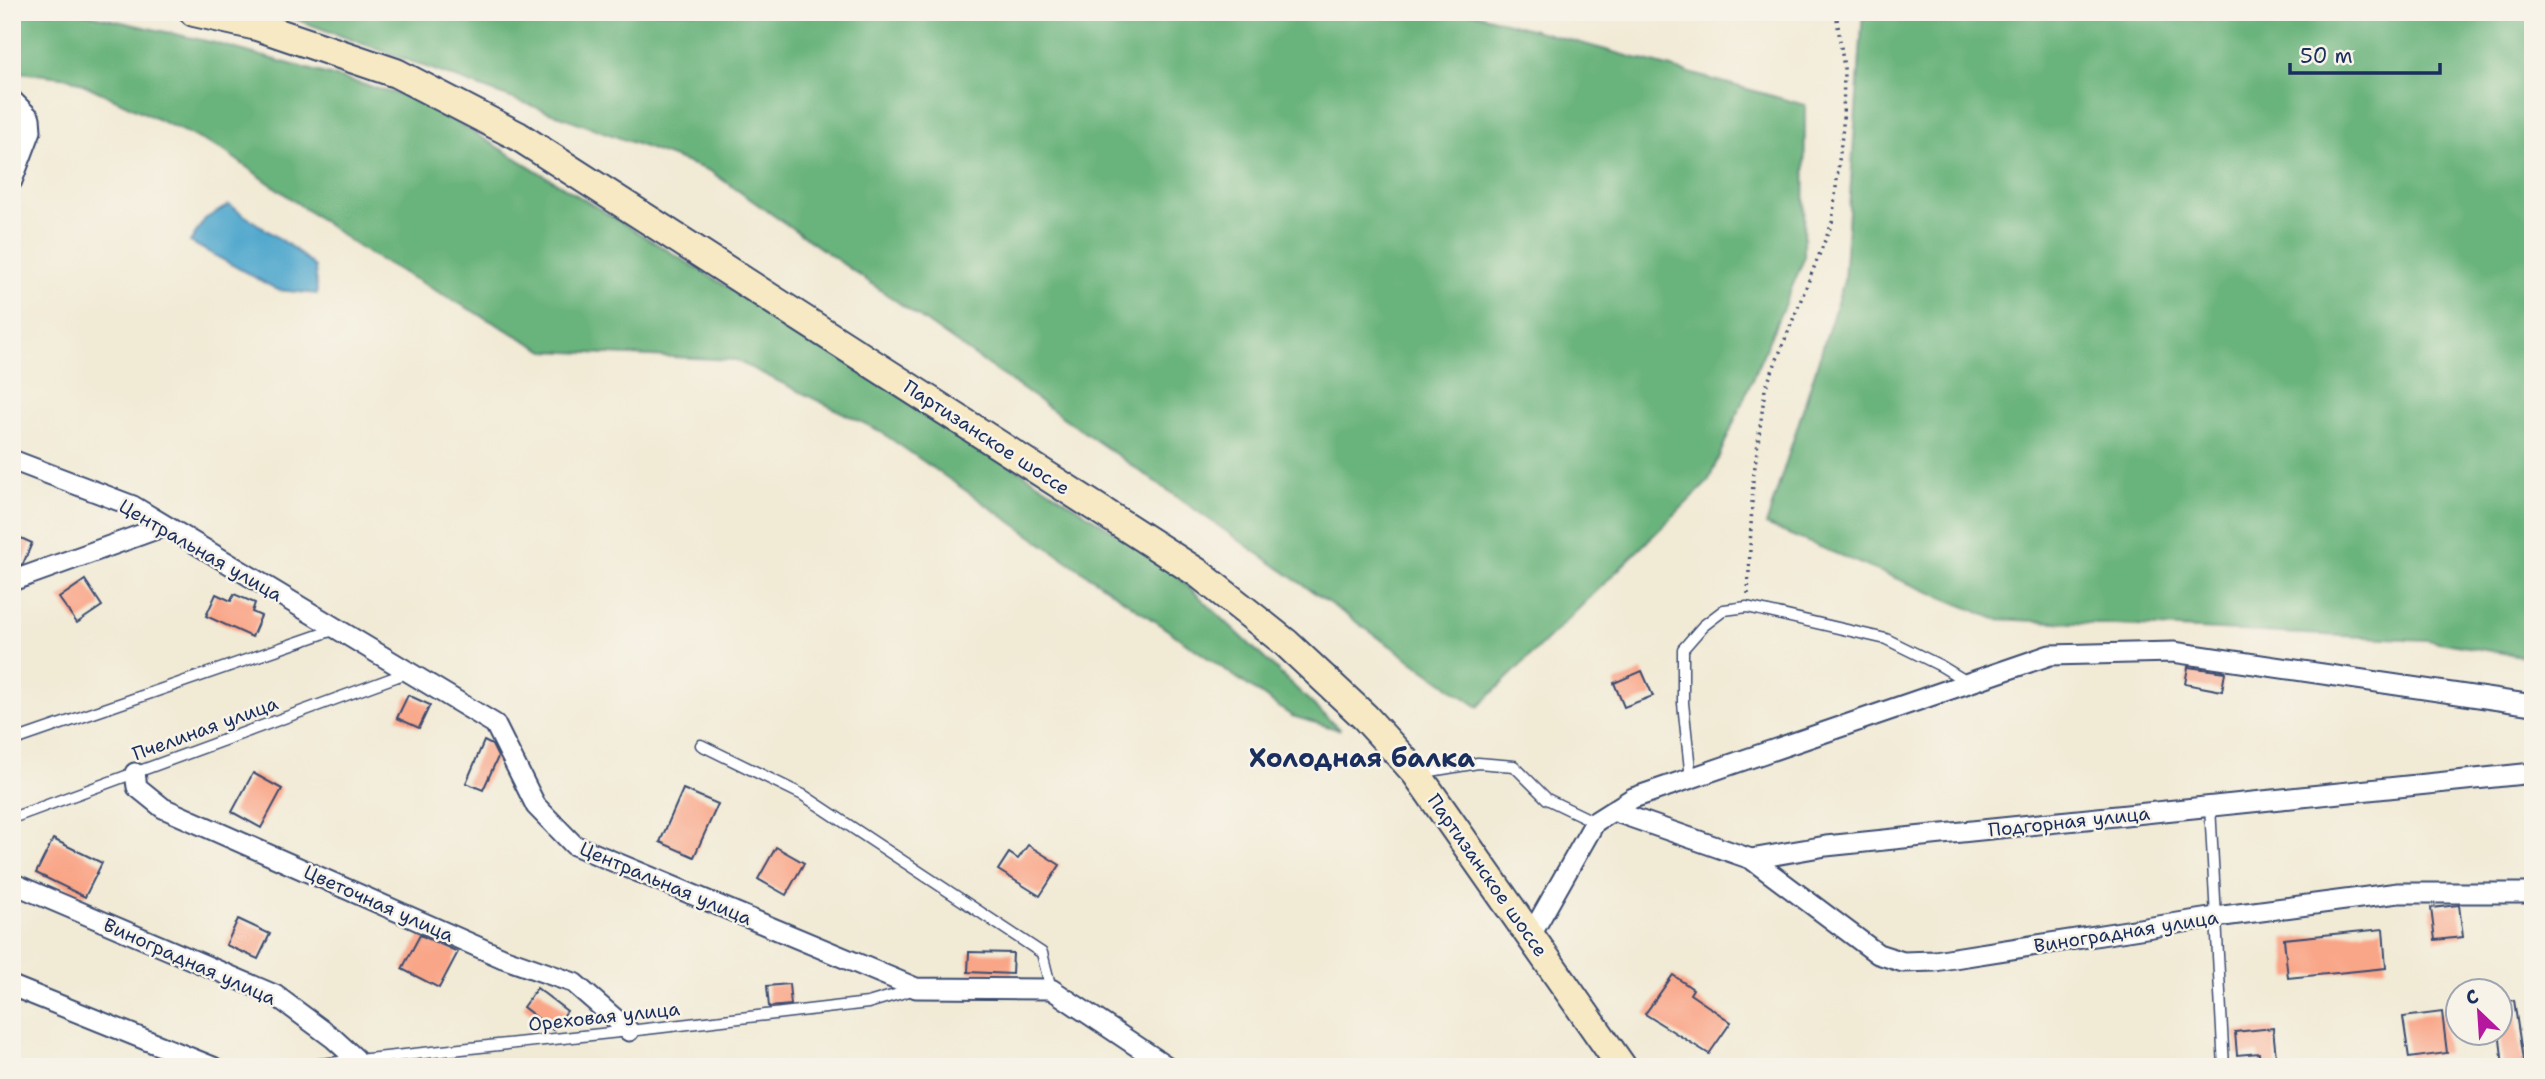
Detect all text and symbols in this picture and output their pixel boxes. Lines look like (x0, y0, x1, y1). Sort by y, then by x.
scale bar (2290, 32, 2440, 76)
text: 50 m (2300, 42, 2353, 70)
street label: Партизанское шоссе (899, 374, 1075, 501)
street label: Центральная улица (114, 493, 287, 608)
street label: Пчелиная улица (129, 690, 282, 766)
district label: Холодная балка (1249, 740, 1475, 775)
street label: Партизанское шоссе (1422, 789, 1553, 962)
street label: Подгорная улица (1987, 801, 2151, 842)
street label: Центральная улица (576, 836, 756, 931)
street label: Цветочная улица (300, 859, 458, 948)
street label: Виноградная улица (2032, 905, 2220, 958)
street label: Виноградная улица (100, 912, 280, 1011)
north arrow (2444, 978, 2514, 1048)
text: С (2461, 983, 2483, 1011)
street label: Ореховая улица (527, 996, 681, 1037)

